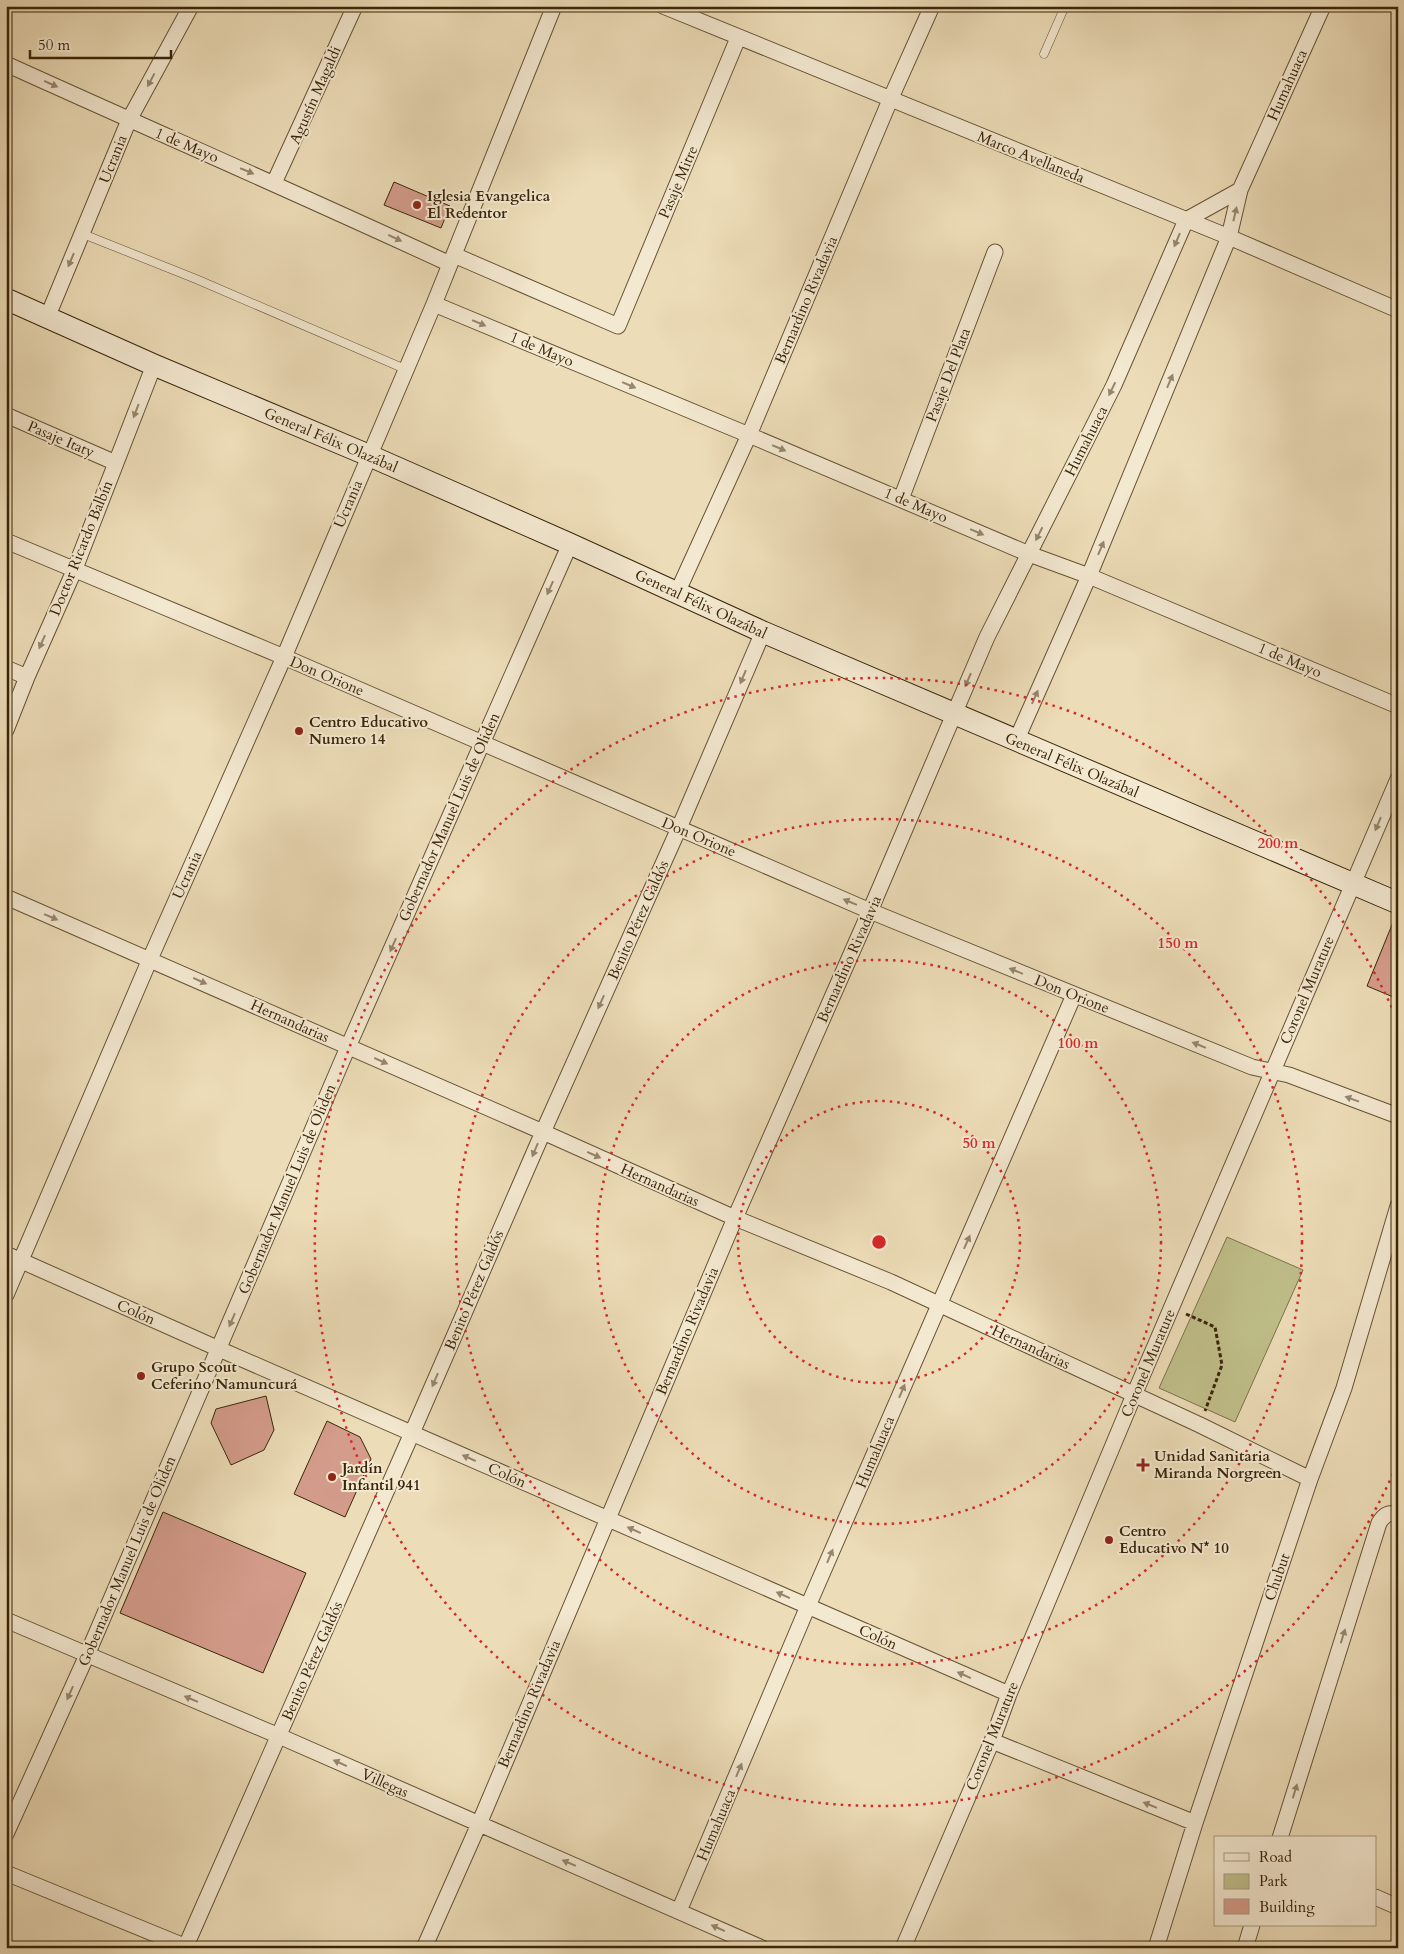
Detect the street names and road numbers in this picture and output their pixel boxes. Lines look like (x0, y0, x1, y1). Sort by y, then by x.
street label: Agustín Magaldi (284, 43, 346, 147)
street label: Humahuaca (1262, 46, 1312, 124)
street label: 1 de Mayo (152, 123, 222, 167)
street label: Marco Avellaneda (974, 126, 1088, 188)
street label: Ucrania (94, 131, 132, 186)
street label: Pasaje Mitre (654, 142, 702, 221)
street label: Bernardino Rivadavia (770, 232, 842, 367)
street label: Pasaje Del Plata (921, 325, 975, 425)
street label: 1 de Mayo (507, 327, 577, 371)
street label: Humahuaca (1060, 402, 1112, 479)
street label: General Félix Olazábal (261, 403, 401, 477)
street label: Pasaje Itaty (24, 416, 98, 462)
street label: Ucrania (329, 476, 367, 531)
street label: Doctor Ricardo Balbín (45, 477, 117, 619)
street label: 1 de Mayo (881, 483, 951, 527)
street label: General Félix Olazábal (632, 565, 770, 643)
street label: 1 de Mayo (1255, 638, 1325, 682)
street label: Don Orione (287, 651, 367, 701)
street label: Gobernador Manuel Luis de Oliden (394, 709, 504, 925)
street label: General Félix Olazábal (1002, 728, 1142, 802)
street label: Don Orione (659, 812, 739, 862)
street label: Ucrania (168, 848, 207, 902)
street label: Benito Pérez Galdós (603, 857, 673, 983)
street label: Bernardino Rivadavia (812, 892, 886, 1026)
street label: Coronel Murature (1275, 933, 1339, 1047)
street label: Don Orione (1032, 970, 1113, 1018)
street label: Hernandarias (248, 995, 332, 1047)
street label: Gobernador Manuel Luis de Oliden (234, 1080, 341, 1297)
street label: Hernandarias (618, 1159, 702, 1211)
street label: Benito Pérez Galdós (440, 1227, 508, 1353)
street label: Bernardino Rivadavia (651, 1263, 723, 1398)
street label: Colón (114, 1295, 159, 1329)
street label: Coronel Murature (1116, 1306, 1180, 1420)
street label: Hernandarias (989, 1320, 1073, 1374)
street label: Humahuaca (851, 1413, 899, 1491)
street label: Gobernador Manuel Luis de Oliden (74, 1452, 181, 1669)
street label: Colón (485, 1458, 530, 1492)
street label: Chubut (1260, 1550, 1295, 1603)
street label: Benito Pérez Galdós (277, 1598, 347, 1724)
street label: Colón (856, 1620, 901, 1654)
street label: Bernardino Rivadavia (493, 1636, 565, 1771)
street label: Coronel Murature (961, 1678, 1023, 1793)
street label: Villegas (358, 1764, 412, 1802)
street label: Humahuaca (692, 1786, 740, 1864)

